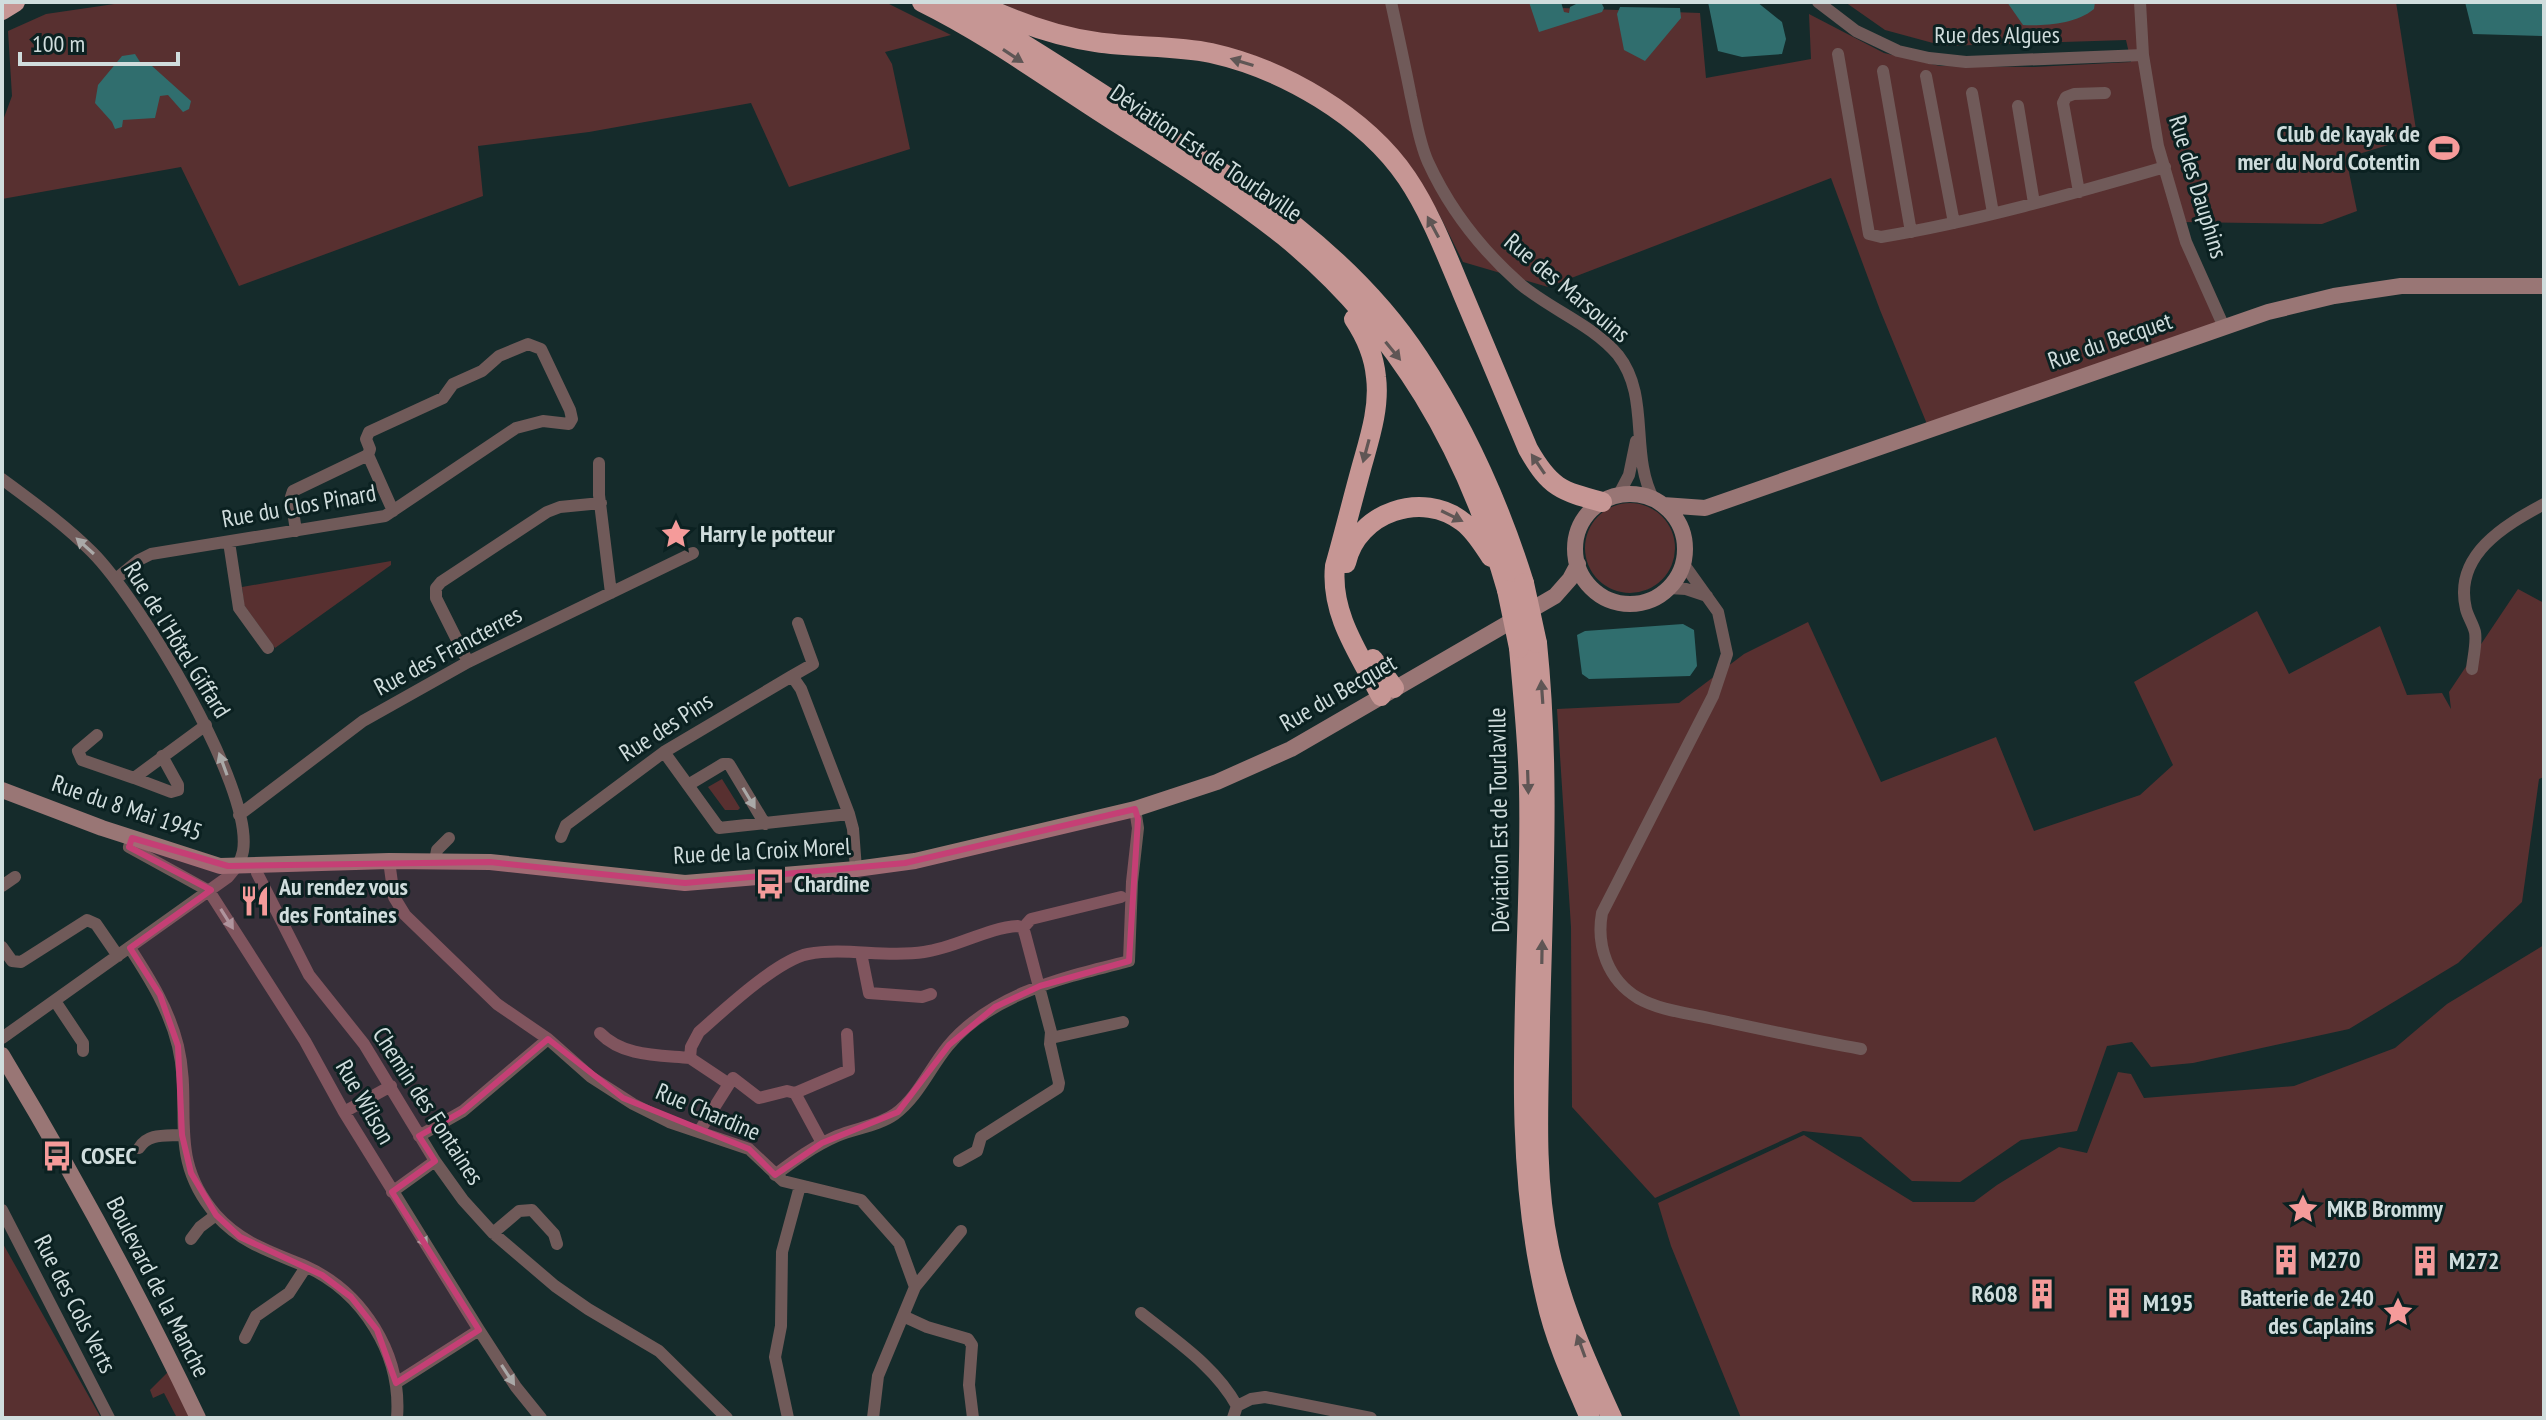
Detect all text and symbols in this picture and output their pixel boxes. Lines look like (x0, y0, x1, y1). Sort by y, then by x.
scale bar (20, 16, 178, 66)
street label: Rue des Algues (1934, 19, 2060, 50)
text: 100 m (32, 28, 85, 59)
one-way arrow (1002, 48, 1024, 62)
one-way arrow (1230, 55, 1254, 68)
street label: Déviation Est de Tourlaville (1104, 77, 1308, 228)
street label: Rue des Dauphins (2162, 112, 2235, 262)
place label: Club de kayak de mer du Nord Cotentin (2237, 118, 2420, 177)
sports icon: Club de kayak de mer du Nord Cotentin (2427, 131, 2461, 165)
one-way arrow (1426, 216, 1440, 238)
street label: Rue des Marsouins (1498, 226, 1637, 349)
street label: Rue du Becquet (2044, 305, 2176, 376)
one-way arrow (1384, 341, 1401, 361)
one-way arrow (1359, 438, 1371, 463)
one-way arrow (1531, 454, 1546, 475)
street label: Rue du Clos Pinard (219, 477, 378, 534)
one-way arrow (1440, 509, 1463, 523)
place icon: Harry le potteur (659, 517, 693, 551)
place label: Harry le potteur (700, 518, 836, 549)
one-way arrow (75, 537, 95, 555)
street label: Rue de l'Hôtel Giffard (117, 556, 238, 724)
street label: Rue des Francterres (368, 599, 527, 703)
street label: Rue du Becquet (1274, 647, 1402, 738)
one-way arrow (1535, 679, 1548, 704)
street label: Rue des Pins (613, 685, 718, 768)
street label: Déviation Est de Tourlaville (1481, 707, 1516, 933)
one-way arrow (217, 752, 229, 776)
street label: Rue du 8 Mai 1945 (48, 767, 206, 848)
one-way arrow (1522, 770, 1535, 795)
one-way arrow (742, 787, 756, 809)
street label: Rue de la Croix Morel (672, 830, 852, 871)
bus stop icon: Chardine (753, 867, 787, 901)
place label: Chardine (794, 868, 870, 899)
place label: Au rendez vous des Fontaines (278, 871, 408, 930)
restaurant icon: Au rendez vous des Fontaines (238, 884, 272, 918)
one-way arrow (220, 908, 234, 930)
one-way arrow (1536, 939, 1548, 964)
street label: Chemin des Fontaines (366, 1021, 491, 1191)
street label: Rue Wilson (329, 1054, 402, 1150)
street label: Rue Chardine (651, 1076, 765, 1147)
bus stop icon: COSEC (40, 1139, 74, 1173)
place label: COSEC (81, 1140, 136, 1171)
street label: Boulevard de la Manche (100, 1191, 217, 1382)
place icon: MKB Brommy (2286, 1192, 2320, 1226)
place label: MKB Brommy (2327, 1193, 2443, 1224)
one-way arrow (413, 1226, 428, 1247)
street label: Rue des Cols Verts (27, 1229, 124, 1378)
building icon: M270 (2269, 1243, 2303, 1277)
place label: M270 (2310, 1244, 2360, 1275)
building icon: M272 (2408, 1244, 2442, 1278)
place label: M272 (2449, 1245, 2499, 1276)
building icon: R608 (2025, 1277, 2059, 1311)
place label: R608 (1972, 1278, 2018, 1309)
place label: Batterie de 240 des Caplains (2240, 1282, 2374, 1341)
building icon: M195 (2102, 1286, 2136, 1320)
place label: M195 (2143, 1287, 2193, 1318)
place icon: Batterie de 240 des Caplains (2381, 1295, 2415, 1329)
one-way arrow (1574, 1334, 1587, 1358)
one-way arrow (501, 1364, 515, 1386)

